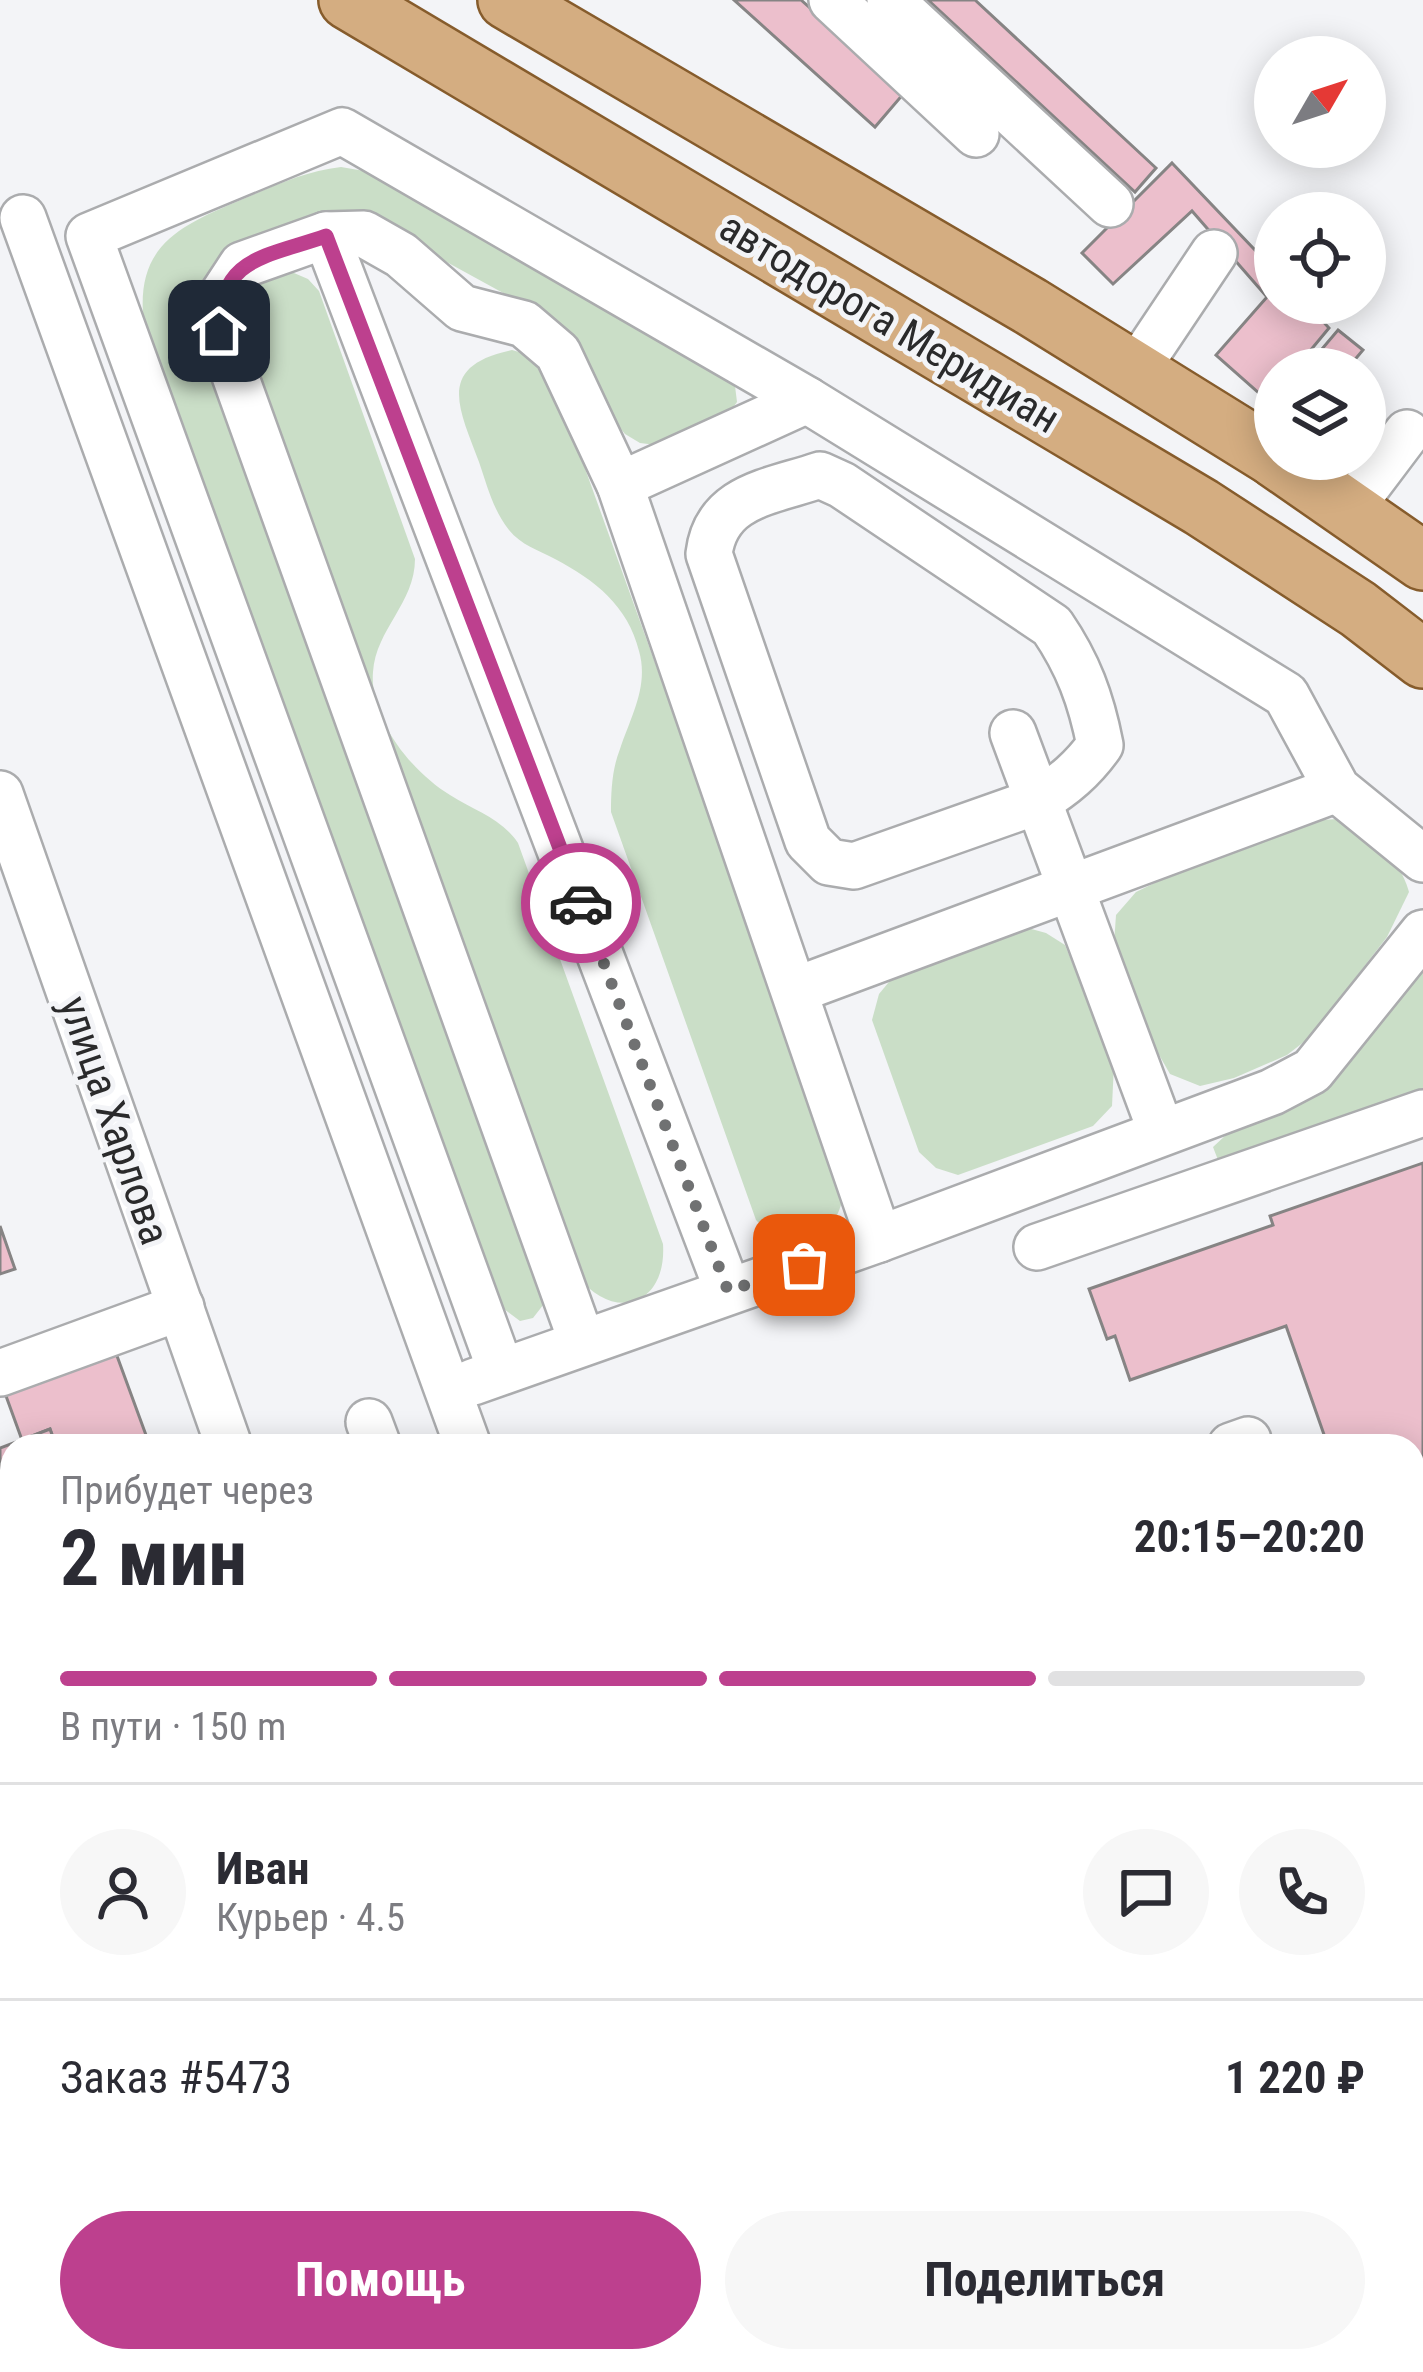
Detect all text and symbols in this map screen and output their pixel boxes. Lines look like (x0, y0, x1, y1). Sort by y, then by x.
north arrow (1254, 36, 1386, 168)
map controls (1254, 36, 1386, 480)
button: locate (1254, 192, 1386, 324)
street label: автодорога Меридиан (711, 202, 1068, 443)
pin (168, 280, 270, 382)
icon: home (186, 298, 252, 364)
button: layers (1254, 348, 1386, 480)
courier (521, 843, 641, 963)
icon: car (548, 870, 614, 936)
street label: улица Харлова (49, 990, 180, 1250)
pin (753, 1214, 855, 1316)
icon: bag (771, 1232, 837, 1298)
text: Прибудет через (60, 1468, 314, 1514)
text: 20:15–20:20 (1134, 1510, 1365, 1563)
text: 2 мин (60, 1513, 247, 1604)
text: В пути · 150 m (60, 1704, 286, 1750)
button: person (60, 1829, 186, 1955)
button: chat (1083, 1829, 1209, 1955)
button: phone (1239, 1829, 1365, 1955)
text: Иван (216, 1842, 309, 1895)
text: Курьер · 4.5 (216, 1895, 405, 1941)
text: Заказ #5473 (60, 2051, 292, 2104)
text: 1 220 ₽ (1225, 2051, 1365, 2104)
button: Помощь (60, 2211, 701, 2349)
button: Поделиться (725, 2211, 1365, 2349)

